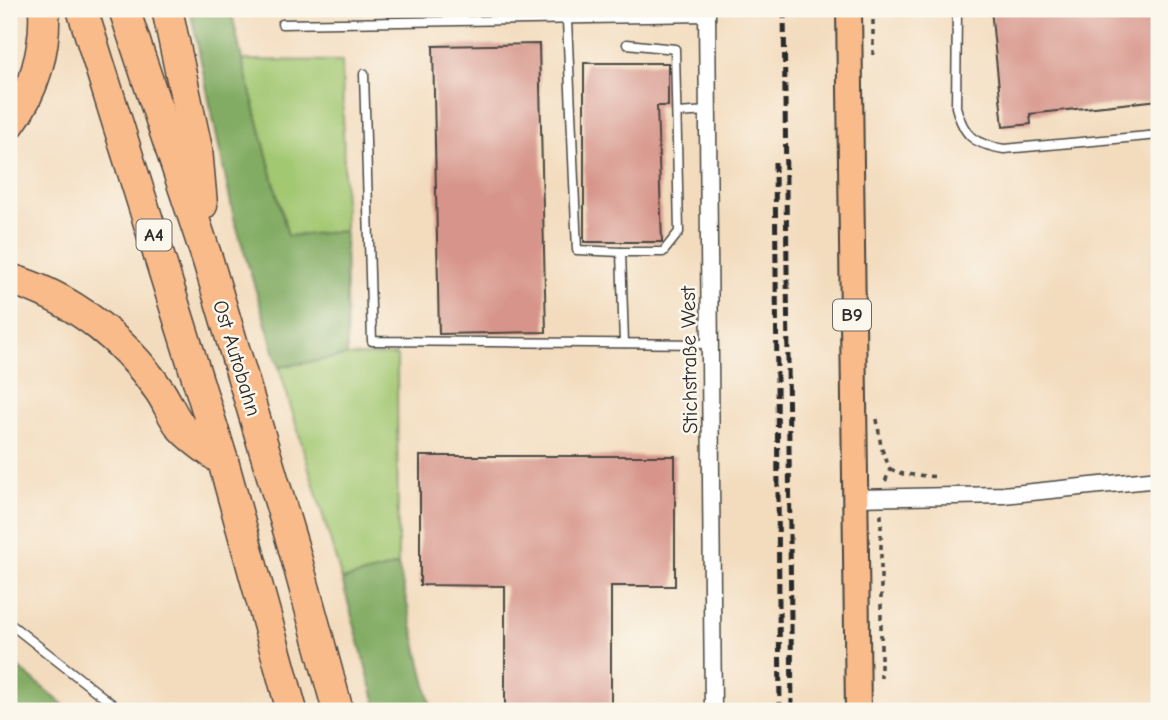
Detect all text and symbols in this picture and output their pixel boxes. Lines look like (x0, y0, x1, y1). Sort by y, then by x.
road number: A4 (136, 219, 172, 250)
street label: Stichstraße West (676, 285, 702, 434)
street label: Ost Autobahn (208, 297, 266, 419)
road number: B9 (833, 300, 871, 330)

